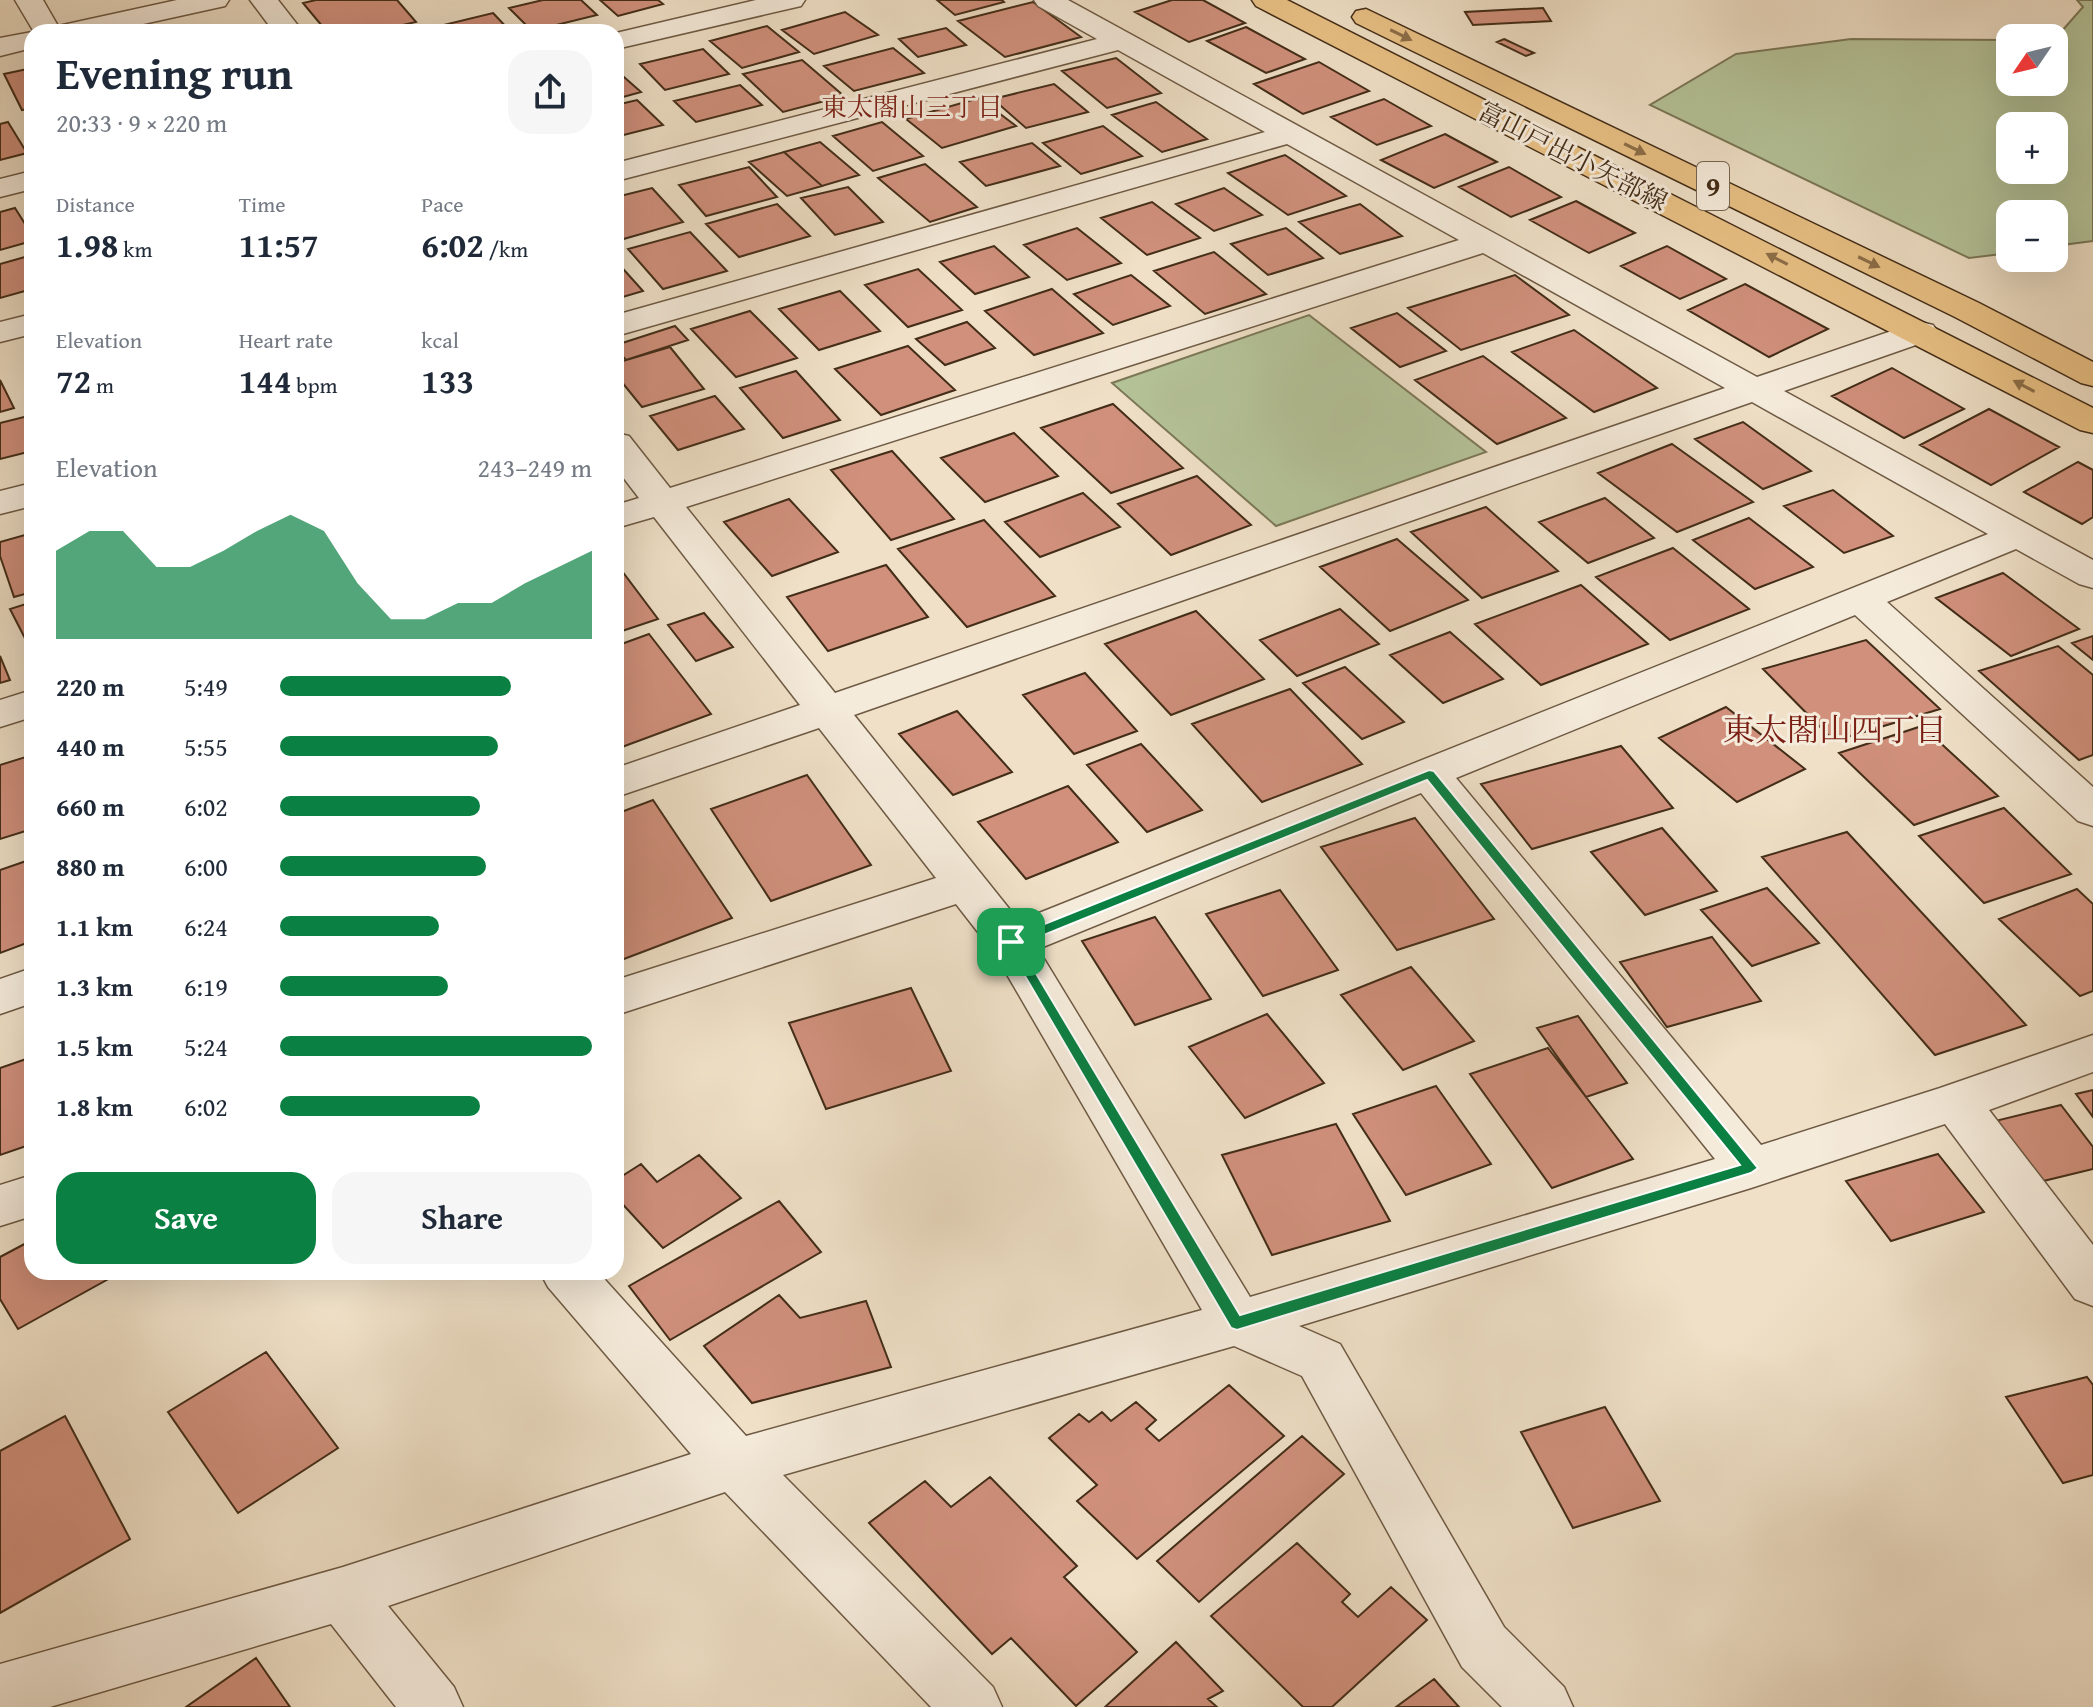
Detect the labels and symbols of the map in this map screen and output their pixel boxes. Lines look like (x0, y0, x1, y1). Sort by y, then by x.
north arrow (1996, 24, 2068, 96)
one-way arrow (1390, 28, 1413, 42)
district label: 東太閤山三丁目 (821, 87, 1003, 126)
street label: 富山戸出小矢部線 (1472, 91, 1675, 220)
one-way arrow (1624, 142, 1647, 155)
road number: 9 (1697, 162, 1729, 210)
one-way arrow (1765, 252, 1788, 266)
one-way arrow (1857, 255, 1881, 269)
one-way arrow (2012, 379, 2035, 392)
district label: 東太閤山四丁目 (1723, 706, 1947, 753)
pin (977, 908, 1045, 976)

